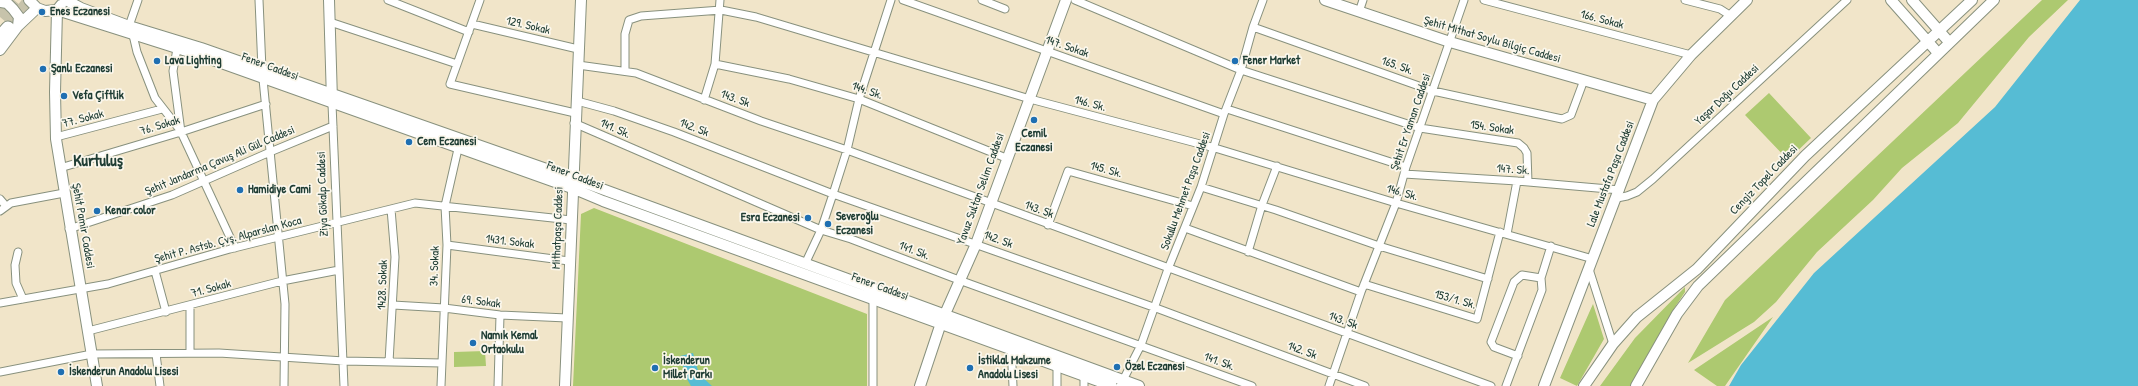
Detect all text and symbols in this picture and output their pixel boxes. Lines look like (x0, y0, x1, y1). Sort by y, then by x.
place label: Enes Eczanesi (50, 5, 110, 19)
marker: Enes Eczanesi (37, 7, 47, 17)
street label: 166. Sokak (1579, 7, 1625, 33)
street label: 129. Sokak (505, 14, 551, 38)
street label: Şehit Mithat Soylu Bilgiç Caddesi (1422, 14, 1562, 66)
street label: 147. Sokak (1043, 33, 1091, 61)
street label: Fener Caddesi (240, 50, 300, 84)
place label: Lava Lighting (165, 54, 222, 68)
place label: Fener Market (1243, 54, 1300, 68)
street label: 165. Sk. (1379, 54, 1415, 78)
marker: Lava Lighting (152, 56, 162, 66)
marker: Fener Market (1230, 56, 1240, 66)
street label: Yaşar Doğu Caddesi (1692, 61, 1762, 129)
place label: Şanlı Eczanesi (51, 62, 113, 76)
marker: Şanlı Eczanesi (38, 64, 48, 74)
street label: Şehit Er Yaman Caddesi (1388, 72, 1434, 172)
street label: 144. Sk. (850, 79, 884, 103)
street label: 143. Sk (718, 87, 752, 111)
place label: Vefa Çiftlik (72, 89, 124, 103)
marker: Vefa Çiftlik (59, 91, 69, 101)
street label: 146. Sk. (1073, 93, 1107, 115)
street label: 77. Sokak (61, 107, 105, 131)
street label: 76. Sokak (138, 113, 182, 139)
marker: Cemil Eczanesi (1029, 115, 1039, 125)
street label: 141. Sk. (598, 116, 632, 142)
street label: 142. Sk (677, 116, 711, 140)
street label: 154. Sokak (1469, 118, 1515, 138)
street label: Lale Mustafa Paşa Caddesi (1584, 119, 1638, 229)
street label: Şehit Jandarma Çavuş Ali Gül Caddesi (143, 123, 297, 199)
place label: Cemil Eczanesi (1015, 127, 1053, 155)
street label: Sokullu Mehmet Paşa Caddesi (1158, 130, 1214, 252)
street label: Yavuz Sultan Selim Caddesi (954, 131, 1008, 247)
place label: Cem Eczanesi (417, 135, 477, 149)
marker: Cem Eczanesi (404, 137, 414, 147)
street label: Cengiz Topel Caddesi (1727, 142, 1801, 218)
street label: Ziya Gökalp Caddesi (314, 151, 332, 237)
district label: Kurtuluş (73, 152, 123, 172)
street label: Fener Caddesi (545, 159, 605, 193)
street label: 145. Sk. (1088, 159, 1124, 181)
street label: 147. Sk. (1496, 162, 1530, 178)
street label: Şehit Pamir Caddesi (68, 182, 98, 270)
street label: 146. Sk. (1385, 182, 1419, 204)
place label: Hamidiye Cami (248, 183, 311, 197)
marker: Hamidiye Cami (235, 185, 245, 195)
street label: Mithatpaşa Caddesi (549, 187, 567, 269)
street label: 143. Sk (1022, 198, 1056, 222)
place label: Kenar color (105, 204, 156, 218)
marker: Kenar color (92, 206, 102, 216)
place label: Severoğlu Eczanesi (836, 210, 879, 238)
place label: Esra Eczanesi (741, 211, 800, 225)
street label: Şehit P. Astsb. Çvş. Alparslan Koca (153, 213, 303, 267)
marker: Esra Eczanesi (803, 213, 813, 223)
marker: Severoğlu Eczanesi (823, 219, 833, 229)
street label: 142. Sk (981, 228, 1015, 252)
street label: 1431. Sokak (485, 232, 535, 252)
street label: 141. Sk. (897, 239, 931, 263)
street label: 34. Sokak (427, 246, 443, 286)
street label: 1428. Sokak (375, 260, 391, 310)
street label: Fener Caddesi (850, 270, 910, 304)
street label: 71. Sokak (190, 277, 232, 301)
street label: 153/1. Sk. (1433, 287, 1477, 313)
street label: 69. Sokak (461, 292, 501, 312)
street label: 143. Sk (1326, 309, 1360, 333)
place label: Namık Kemal Ortaokulu (481, 329, 538, 357)
marker: Namık Kemal Ortaokulu (468, 338, 478, 348)
street label: 142. Sk (1285, 339, 1319, 363)
street label: 141. Sk. (1202, 350, 1236, 374)
place label: İskenderun Millet Parkı (663, 354, 712, 382)
place label: İstiklal Makzume Anadolu Lisesi (978, 354, 1051, 382)
place label: Özel Eczanesi (1125, 360, 1185, 374)
marker: Özel Eczanesi (1112, 362, 1122, 372)
marker: İskenderun Millet Parkı (650, 363, 660, 373)
marker: İstiklal Makzume Anadolu Lisesi (965, 363, 975, 373)
place label: İskenderun Anadolu Lisesi (69, 365, 179, 379)
marker: İskenderun Anadolu Lisesi (56, 367, 66, 377)

